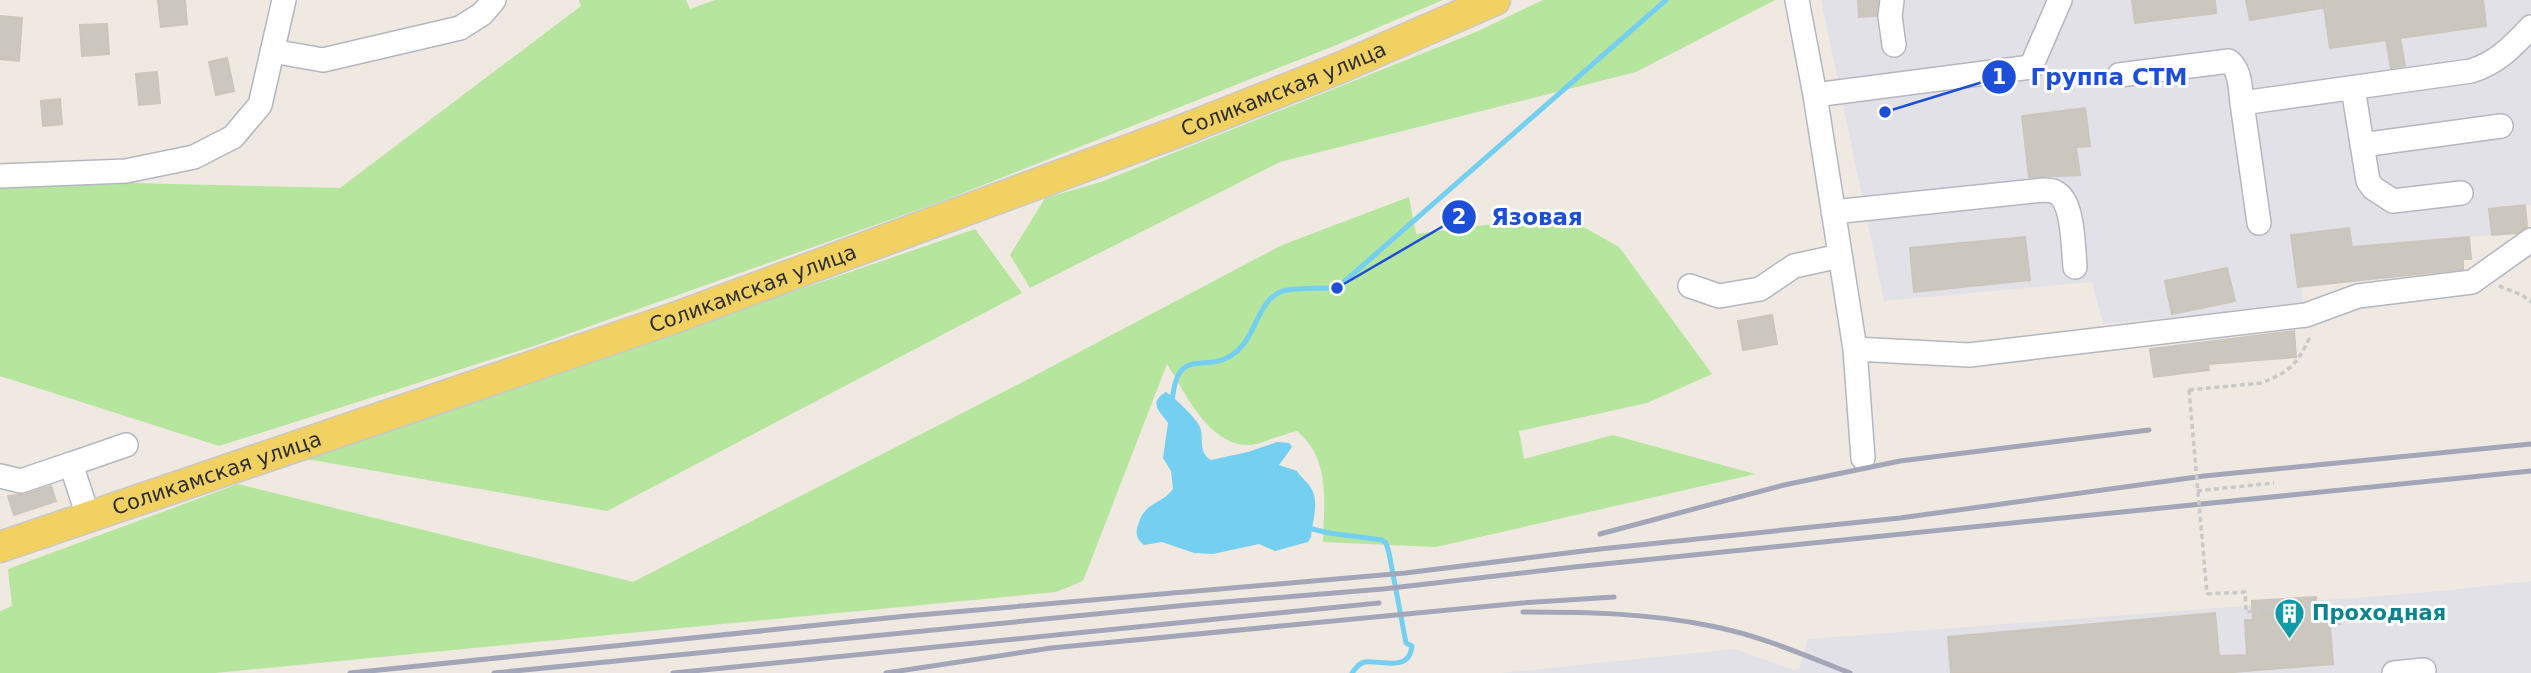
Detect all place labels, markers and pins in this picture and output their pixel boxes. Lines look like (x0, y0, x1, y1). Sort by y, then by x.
callout: Группа СТМ (1982, 55, 2202, 99)
callout: Язовая (1442, 195, 1596, 239)
building icon: Проходная (2272, 596, 2306, 640)
place label: Проходная (2312, 601, 2446, 625)

